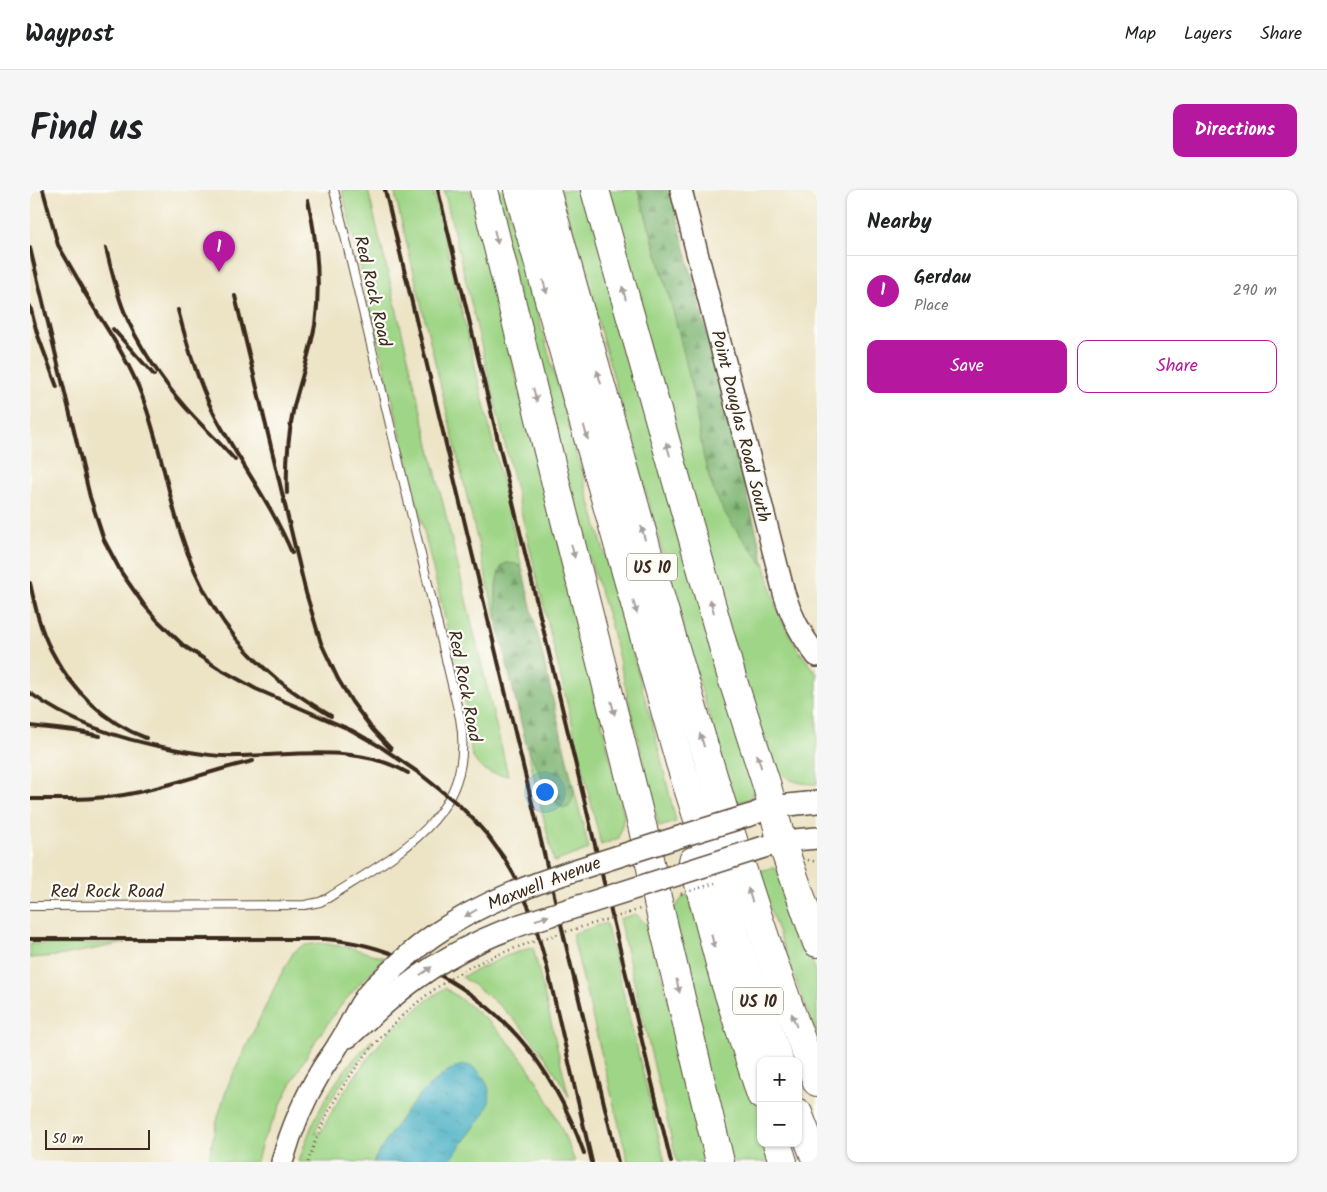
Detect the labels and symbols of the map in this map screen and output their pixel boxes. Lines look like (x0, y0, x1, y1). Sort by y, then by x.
one-way arrow (492, 230, 500, 245)
pin: 1 (203, 231, 235, 272)
street label: Red Rock Road (345, 233, 399, 351)
one-way arrow (542, 280, 550, 295)
one-way arrow (620, 285, 628, 300)
street label: Point Douglas Road South (702, 327, 777, 525)
one-way arrow (594, 369, 602, 384)
one-way arrow (531, 388, 539, 403)
one-way arrow (583, 426, 591, 441)
one-way arrow (663, 442, 671, 457)
one-way arrow (638, 525, 646, 540)
one-way arrow (569, 543, 577, 558)
road number: US 10 (627, 554, 677, 581)
one-way arrow (707, 598, 715, 613)
one-way arrow (631, 599, 639, 614)
street label: Red Rock Road (438, 628, 489, 746)
one-way arrow (609, 701, 617, 716)
one-way arrow (697, 732, 705, 747)
one-way arrow (755, 753, 763, 768)
your location (532, 779, 558, 805)
street label: Maxwell Avenue (484, 849, 606, 919)
street label: Red Rock Road (50, 878, 165, 907)
one-way arrow (746, 887, 754, 902)
one-way arrow (464, 908, 477, 917)
one-way arrow (535, 913, 550, 921)
one-way arrow (709, 934, 717, 949)
one-way arrow (420, 966, 433, 976)
one-way arrow (674, 979, 682, 994)
road number: US 10 (733, 988, 783, 1014)
one-way arrow (790, 1012, 798, 1027)
scale bar (45, 1127, 150, 1150)

